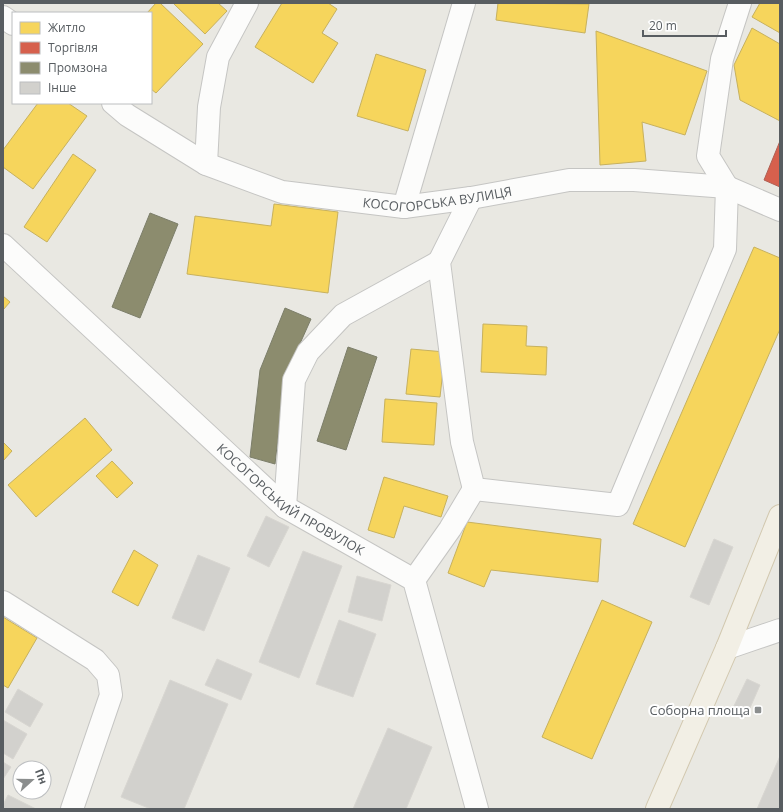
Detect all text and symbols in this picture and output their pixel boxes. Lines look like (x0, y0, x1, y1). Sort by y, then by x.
legend (12, 12, 152, 104)
scale bar (643, 12, 726, 38)
text: 20 m (649, 17, 677, 34)
text: Житло (48, 19, 85, 36)
text: Торгівля (48, 39, 98, 56)
text: Промзона (48, 59, 107, 76)
text: Інше (48, 79, 77, 96)
street label: КОСОГОРСЬКА ВУЛИЦЯ (362, 182, 513, 216)
street label: КОСОГОРСЬКИЙ ПРОВУЛОК (213, 439, 368, 559)
place label: Соборна площа (649, 701, 750, 719)
marker: Соборна площа (753, 705, 763, 715)
north arrow (12, 760, 52, 800)
text: Пн (32, 766, 52, 786)

